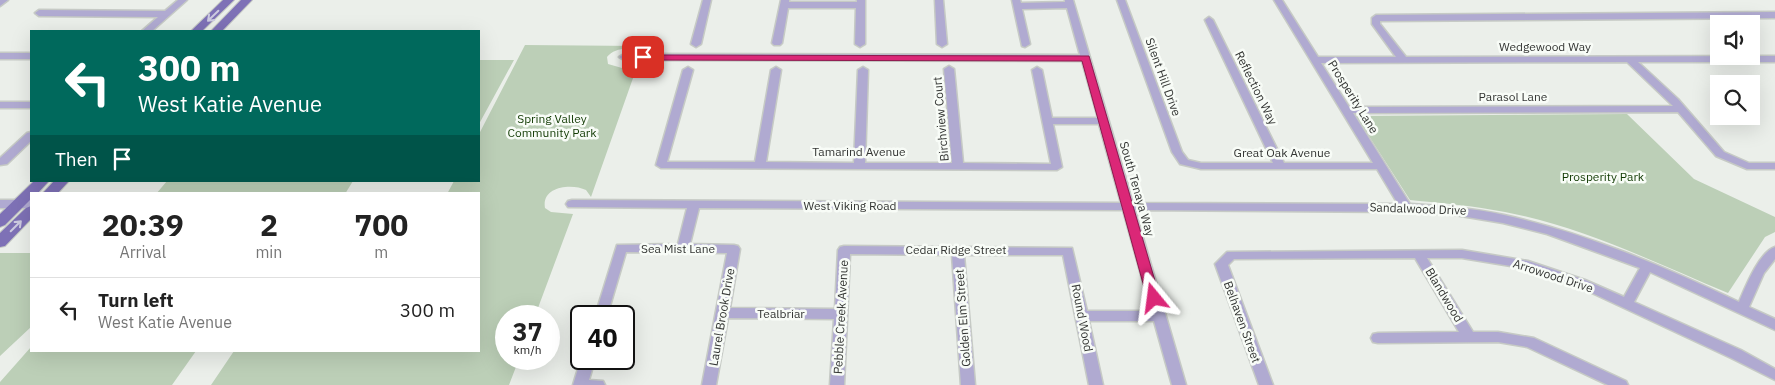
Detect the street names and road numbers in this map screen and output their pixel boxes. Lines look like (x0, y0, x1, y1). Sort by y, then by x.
street label: Silent Hill Drive (1142, 36, 1185, 118)
street label: Wedgewood Way (1499, 39, 1591, 54)
street label: Reflection Way (1232, 48, 1281, 127)
street label: Prosperity Lane (1325, 57, 1382, 137)
street label: Birchview Court (929, 76, 952, 162)
street label: Parasol Lane (1479, 89, 1548, 104)
street label: South Tenaya Way (1117, 140, 1158, 238)
street label: Tamarind Avenue (812, 144, 906, 159)
street label: Great Oak Avenue (1234, 145, 1331, 160)
street label: West Viking Road (803, 198, 897, 213)
street label: Sandalwood Drive (1369, 199, 1467, 218)
street label: Sea Mist Lane (641, 241, 715, 256)
street label: Cedar Ridge Street (906, 242, 1006, 257)
street label: Arrowood Drive (1511, 256, 1595, 296)
street label: Pebble Creek Avenue (830, 259, 851, 374)
street label: Blandwood (1422, 265, 1467, 325)
street label: Laurel Brook Drive (706, 267, 738, 367)
street label: Golden Elm Street (952, 269, 973, 367)
street label: Belhaven Street (1221, 279, 1264, 365)
street label: Round Wood (1069, 283, 1096, 353)
street label: Tealbriar (757, 306, 805, 321)

